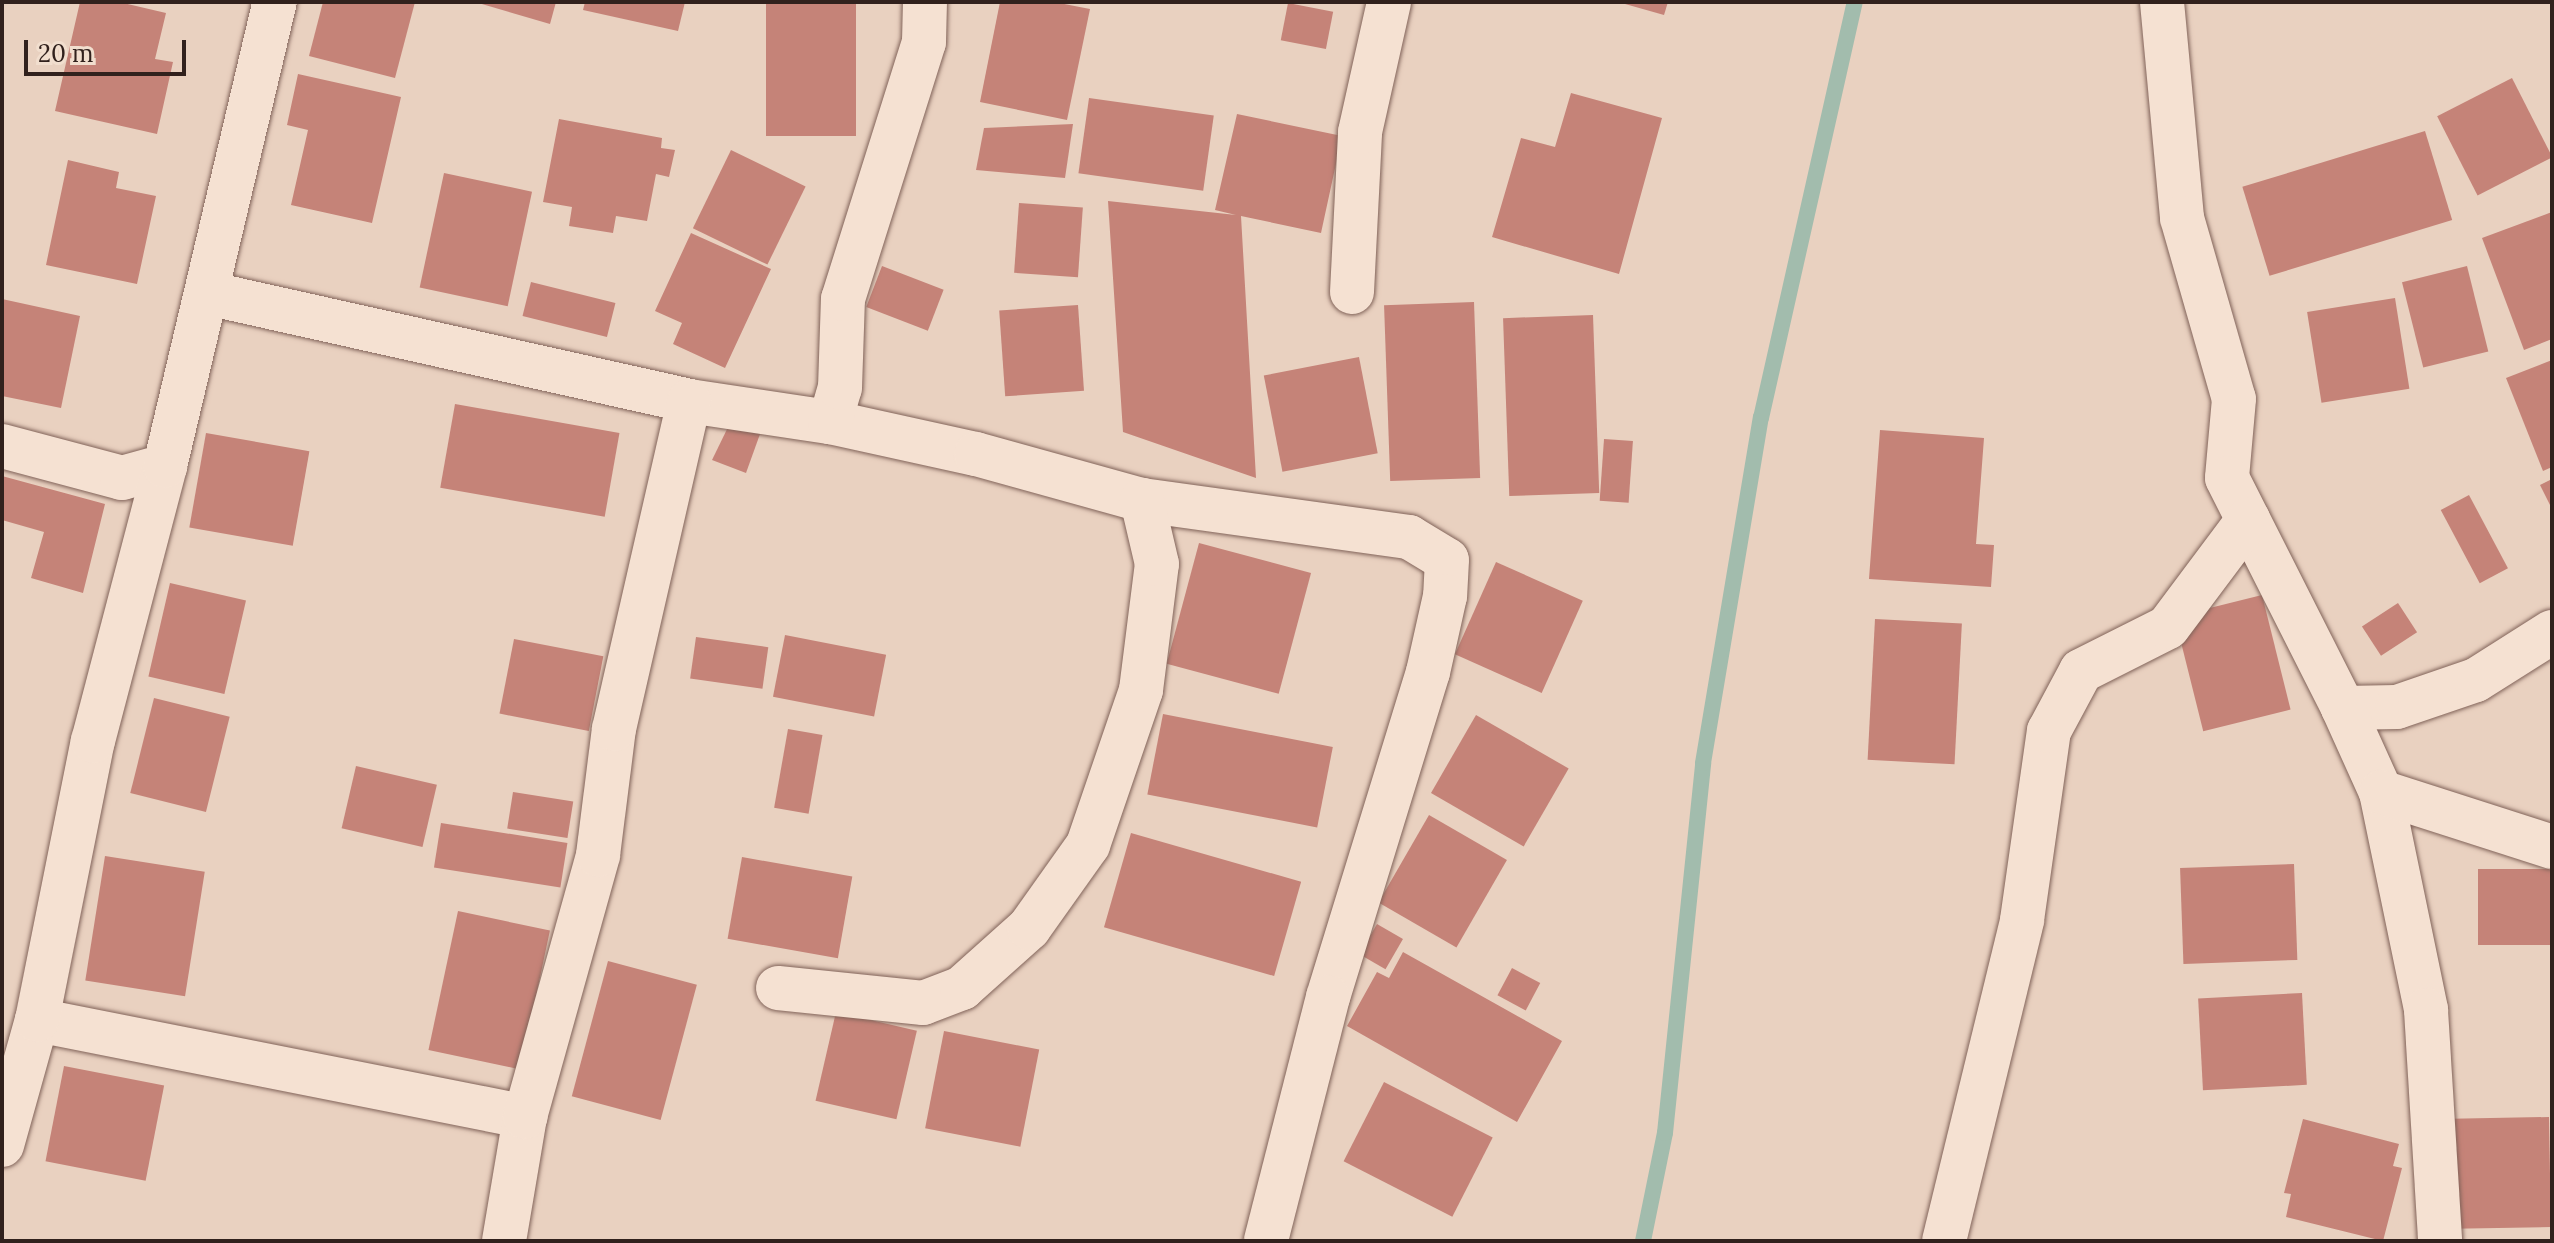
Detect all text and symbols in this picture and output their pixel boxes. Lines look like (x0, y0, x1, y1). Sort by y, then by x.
scale bar (28, 24, 190, 74)
text: 20 m (38, 38, 94, 69)

